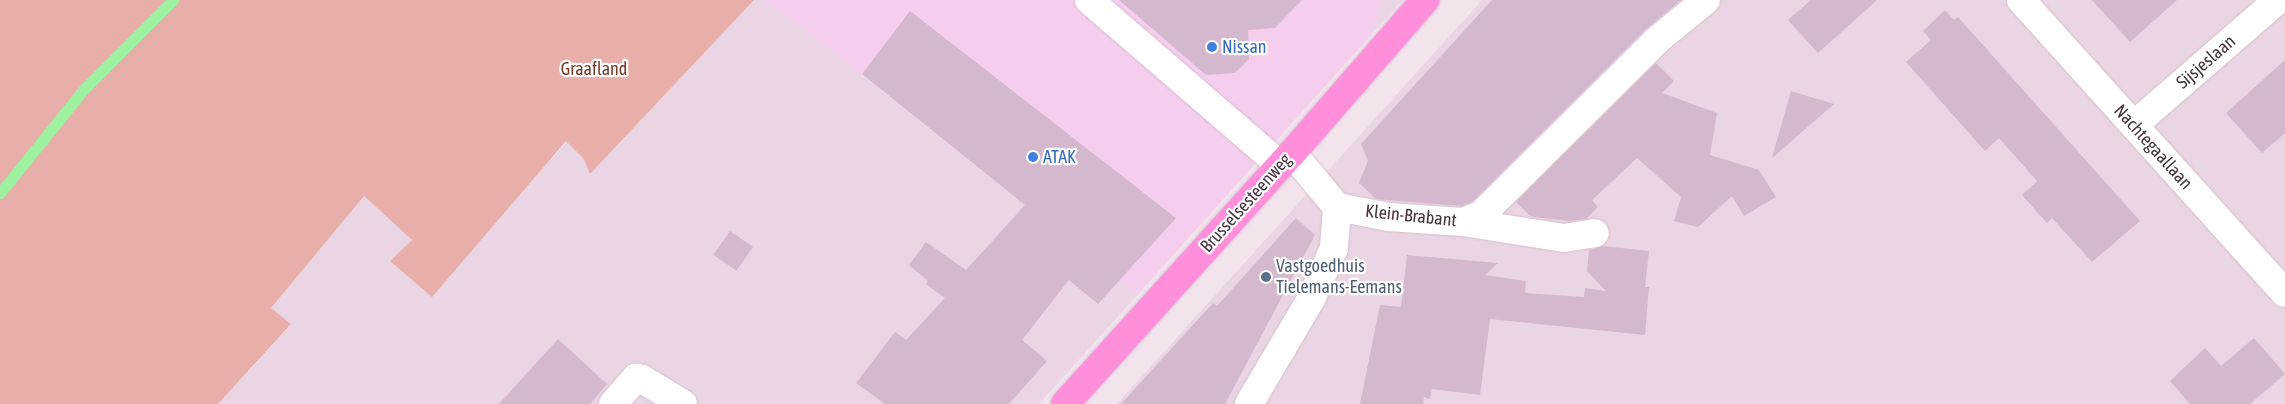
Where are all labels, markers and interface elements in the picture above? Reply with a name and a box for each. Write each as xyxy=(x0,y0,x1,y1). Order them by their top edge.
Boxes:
street label: Sijsjeslaan xyxy=(2172,31,2240,93)
place label: Nissan xyxy=(1222,36,1267,58)
marker: Nissan xyxy=(1206,41,1218,53)
park label: Graafland xyxy=(561,58,627,80)
street label: Nachtegaallaan xyxy=(2109,100,2197,194)
place label: ATAK xyxy=(1043,146,1076,168)
street label: Brusselsesteenweg xyxy=(1196,149,1296,257)
marker: ATAK xyxy=(1027,151,1039,163)
street label: Klein-Brabant xyxy=(1364,200,1458,232)
place label: Vastgoedhuis Tielemans-Eemans xyxy=(1276,256,1402,298)
marker: Vastgoedhuis Tielemans-Eemans xyxy=(1260,271,1272,283)

